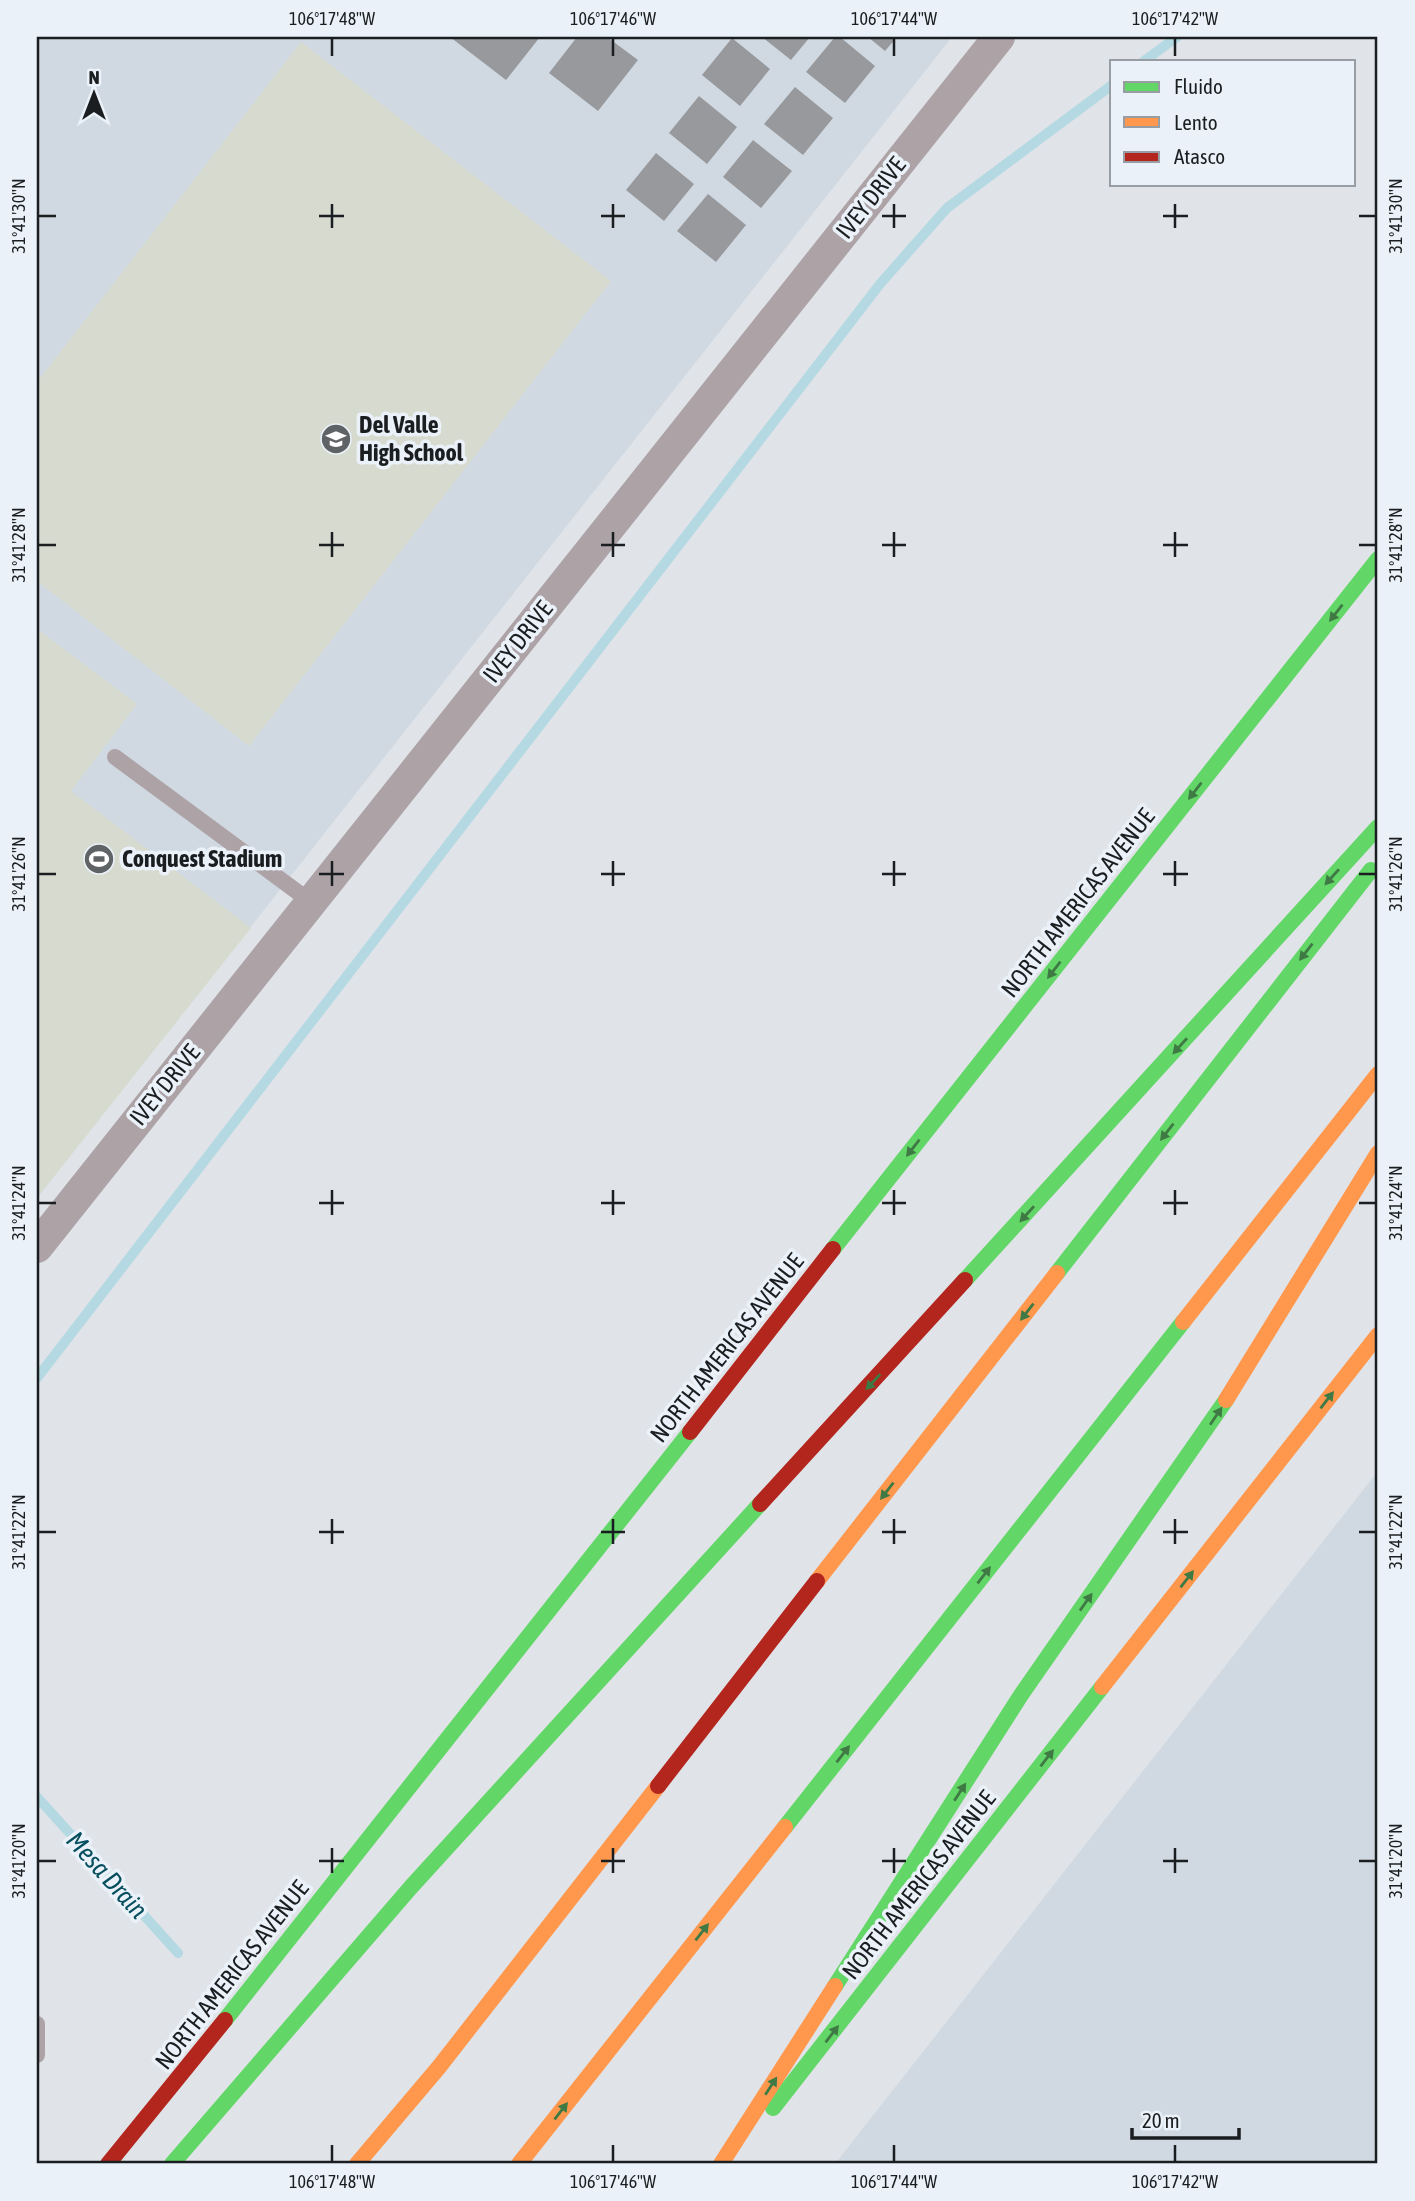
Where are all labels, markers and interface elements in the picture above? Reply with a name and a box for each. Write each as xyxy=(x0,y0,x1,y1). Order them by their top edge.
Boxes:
text: 106°17'48"W xyxy=(289,8,375,29)
text: 106°17'46"W xyxy=(570,8,656,29)
text: 106°17'44"W xyxy=(851,8,937,29)
text: 106°17'42"W xyxy=(1132,8,1218,29)
north arrow xyxy=(60,60,130,130)
legend xyxy=(1110,60,1356,186)
text: N xyxy=(88,66,100,88)
text: Fluido xyxy=(1174,74,1223,98)
text: Lento xyxy=(1174,110,1218,134)
text: Atasco xyxy=(1174,144,1225,168)
street label: IVEY DRIVE xyxy=(831,152,911,244)
text: 31°41'30"N xyxy=(8,178,29,254)
text: 31°41'30"N xyxy=(1385,178,1406,254)
place label: Del Valle High School xyxy=(359,411,464,466)
school or university icon: Del Valle High School xyxy=(319,422,353,456)
text: 31°41'28"N xyxy=(8,507,29,583)
text: 31°41'28"N xyxy=(1385,507,1406,583)
street label: IVEY DRIVE xyxy=(478,596,558,688)
one-way arrow xyxy=(1329,604,1344,621)
one-way arrow xyxy=(1188,782,1203,800)
street label: NORTH AMERICAS AVENUE xyxy=(996,803,1160,1002)
text: 31°41'26"N xyxy=(8,836,29,912)
text: 31°41'26"N xyxy=(1385,836,1406,912)
sports icon: Conquest Stadium xyxy=(82,842,116,876)
place label: Conquest Stadium xyxy=(122,845,282,872)
one-way arrow xyxy=(1325,868,1341,885)
one-way arrow xyxy=(1299,943,1314,961)
one-way arrow xyxy=(1047,960,1062,978)
one-way arrow xyxy=(1172,1037,1188,1054)
street label: IVEY DRIVE xyxy=(124,1039,205,1130)
one-way arrow xyxy=(1160,1123,1174,1141)
one-way arrow xyxy=(906,1139,921,1157)
text: 31°41'24"N xyxy=(8,1165,29,1241)
text: 31°41'24"N xyxy=(1385,1165,1406,1241)
one-way arrow xyxy=(1019,1205,1035,1222)
street label: NORTH AMERICAS AVENUE xyxy=(645,1248,809,1447)
one-way arrow xyxy=(1020,1302,1035,1320)
one-way arrow xyxy=(865,1373,881,1391)
one-way arrow xyxy=(1320,1391,1335,1409)
one-way arrow xyxy=(1209,1406,1222,1425)
one-way arrow xyxy=(880,1482,895,1500)
text: 31°41'22"N xyxy=(8,1494,29,1570)
text: 31°41'22"N xyxy=(1385,1494,1406,1570)
one-way arrow xyxy=(976,1566,990,1584)
one-way arrow xyxy=(1179,1570,1194,1588)
one-way arrow xyxy=(1079,1593,1093,1611)
one-way arrow xyxy=(835,1745,850,1763)
one-way arrow xyxy=(1039,1749,1054,1767)
one-way arrow xyxy=(953,1782,966,1801)
street label: NORTH AMERICAS AVENUE xyxy=(837,1785,1001,1984)
text: 31°41'20"N xyxy=(8,1823,29,1899)
text: 31°41'20"N xyxy=(1385,1823,1406,1899)
water label: Mesa Drain xyxy=(60,1826,154,1925)
street label: NORTH AMERICAS AVENUE xyxy=(150,1875,314,2074)
one-way arrow xyxy=(694,1924,709,1942)
one-way arrow xyxy=(824,2025,838,2043)
one-way arrow xyxy=(764,2076,777,2096)
scale bar xyxy=(1132,2096,1238,2140)
one-way arrow xyxy=(553,2102,568,2119)
text: 20 m xyxy=(1142,2108,1180,2132)
text: 106°17'48"W xyxy=(289,2171,375,2192)
text: 106°17'46"W xyxy=(570,2171,656,2192)
text: 106°17'44"W xyxy=(851,2171,937,2192)
text: 106°17'42"W xyxy=(1132,2171,1218,2192)

